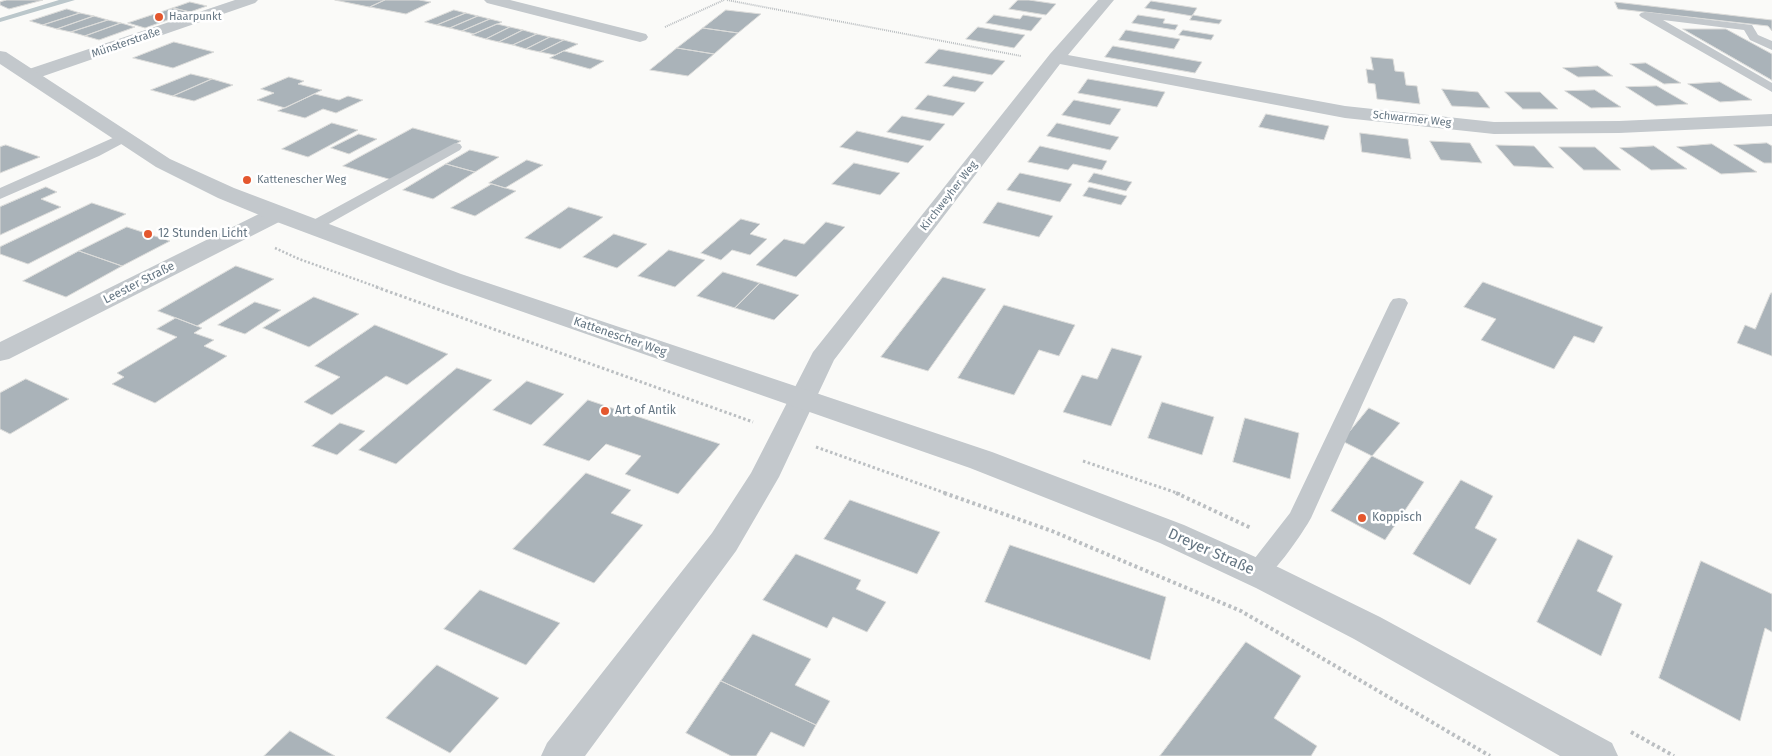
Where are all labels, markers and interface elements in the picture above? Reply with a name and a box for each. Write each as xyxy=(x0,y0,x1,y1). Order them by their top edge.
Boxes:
place label: Haarpunkt xyxy=(169,10,222,24)
marker: Haarpunkt xyxy=(153,11,165,23)
street label: Münsterstraße xyxy=(90,25,162,61)
street label: Schwarmer Weg xyxy=(1372,108,1452,130)
street label: Kirchweyher Weg xyxy=(918,159,980,233)
place label: Kattenescher Weg xyxy=(257,173,346,187)
marker: Kattenescher Weg xyxy=(241,174,253,186)
place label: 12 Stunden Licht xyxy=(158,227,248,241)
marker: 12 Stunden Licht xyxy=(142,228,154,240)
street label: Leester Straße xyxy=(101,259,177,307)
street label: Kattenescher Weg xyxy=(572,314,668,360)
place label: Art of Antik xyxy=(615,404,676,418)
marker: Art of Antik xyxy=(599,405,611,417)
place label: Koppisch xyxy=(1372,511,1422,525)
marker: Koppisch xyxy=(1356,512,1368,524)
street label: Dreyer Straße xyxy=(1165,525,1257,579)

